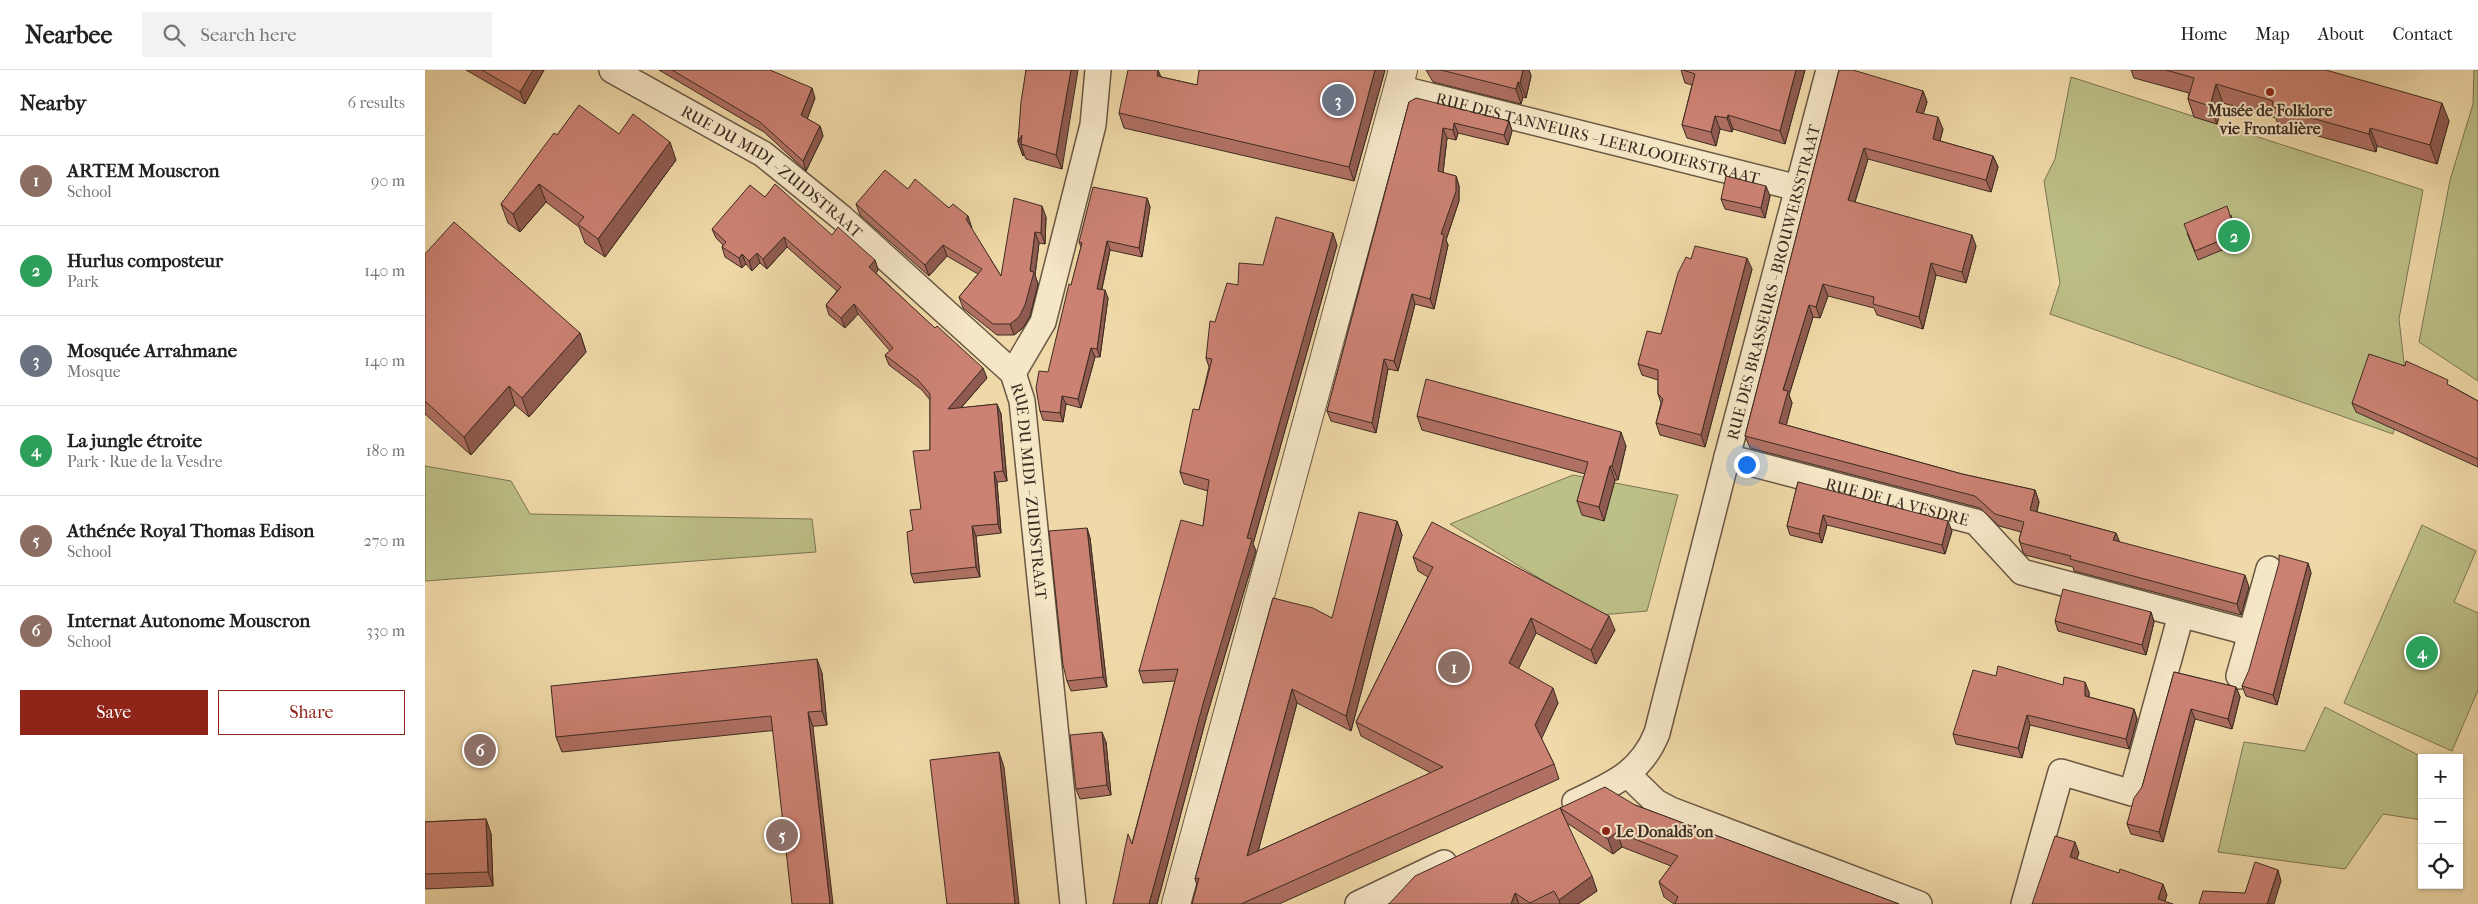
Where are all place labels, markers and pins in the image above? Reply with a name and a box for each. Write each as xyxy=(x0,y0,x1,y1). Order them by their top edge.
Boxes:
pin: 3 xyxy=(1322,81,1354,119)
marker: Musée de Folklore vie Frontalière xyxy=(2264,86,2276,98)
place label: Musée de Folklore vie Frontalière xyxy=(2207,101,2333,138)
pin: 2 xyxy=(2218,217,2250,255)
pin: 4 xyxy=(2406,633,2438,671)
pin: 1 xyxy=(1438,648,1470,686)
pin: 6 xyxy=(464,731,496,769)
pin: 5 xyxy=(766,816,798,854)
place label: Le Donalds'on xyxy=(1616,822,1714,841)
marker: Le Donalds'on xyxy=(1600,825,1612,837)

